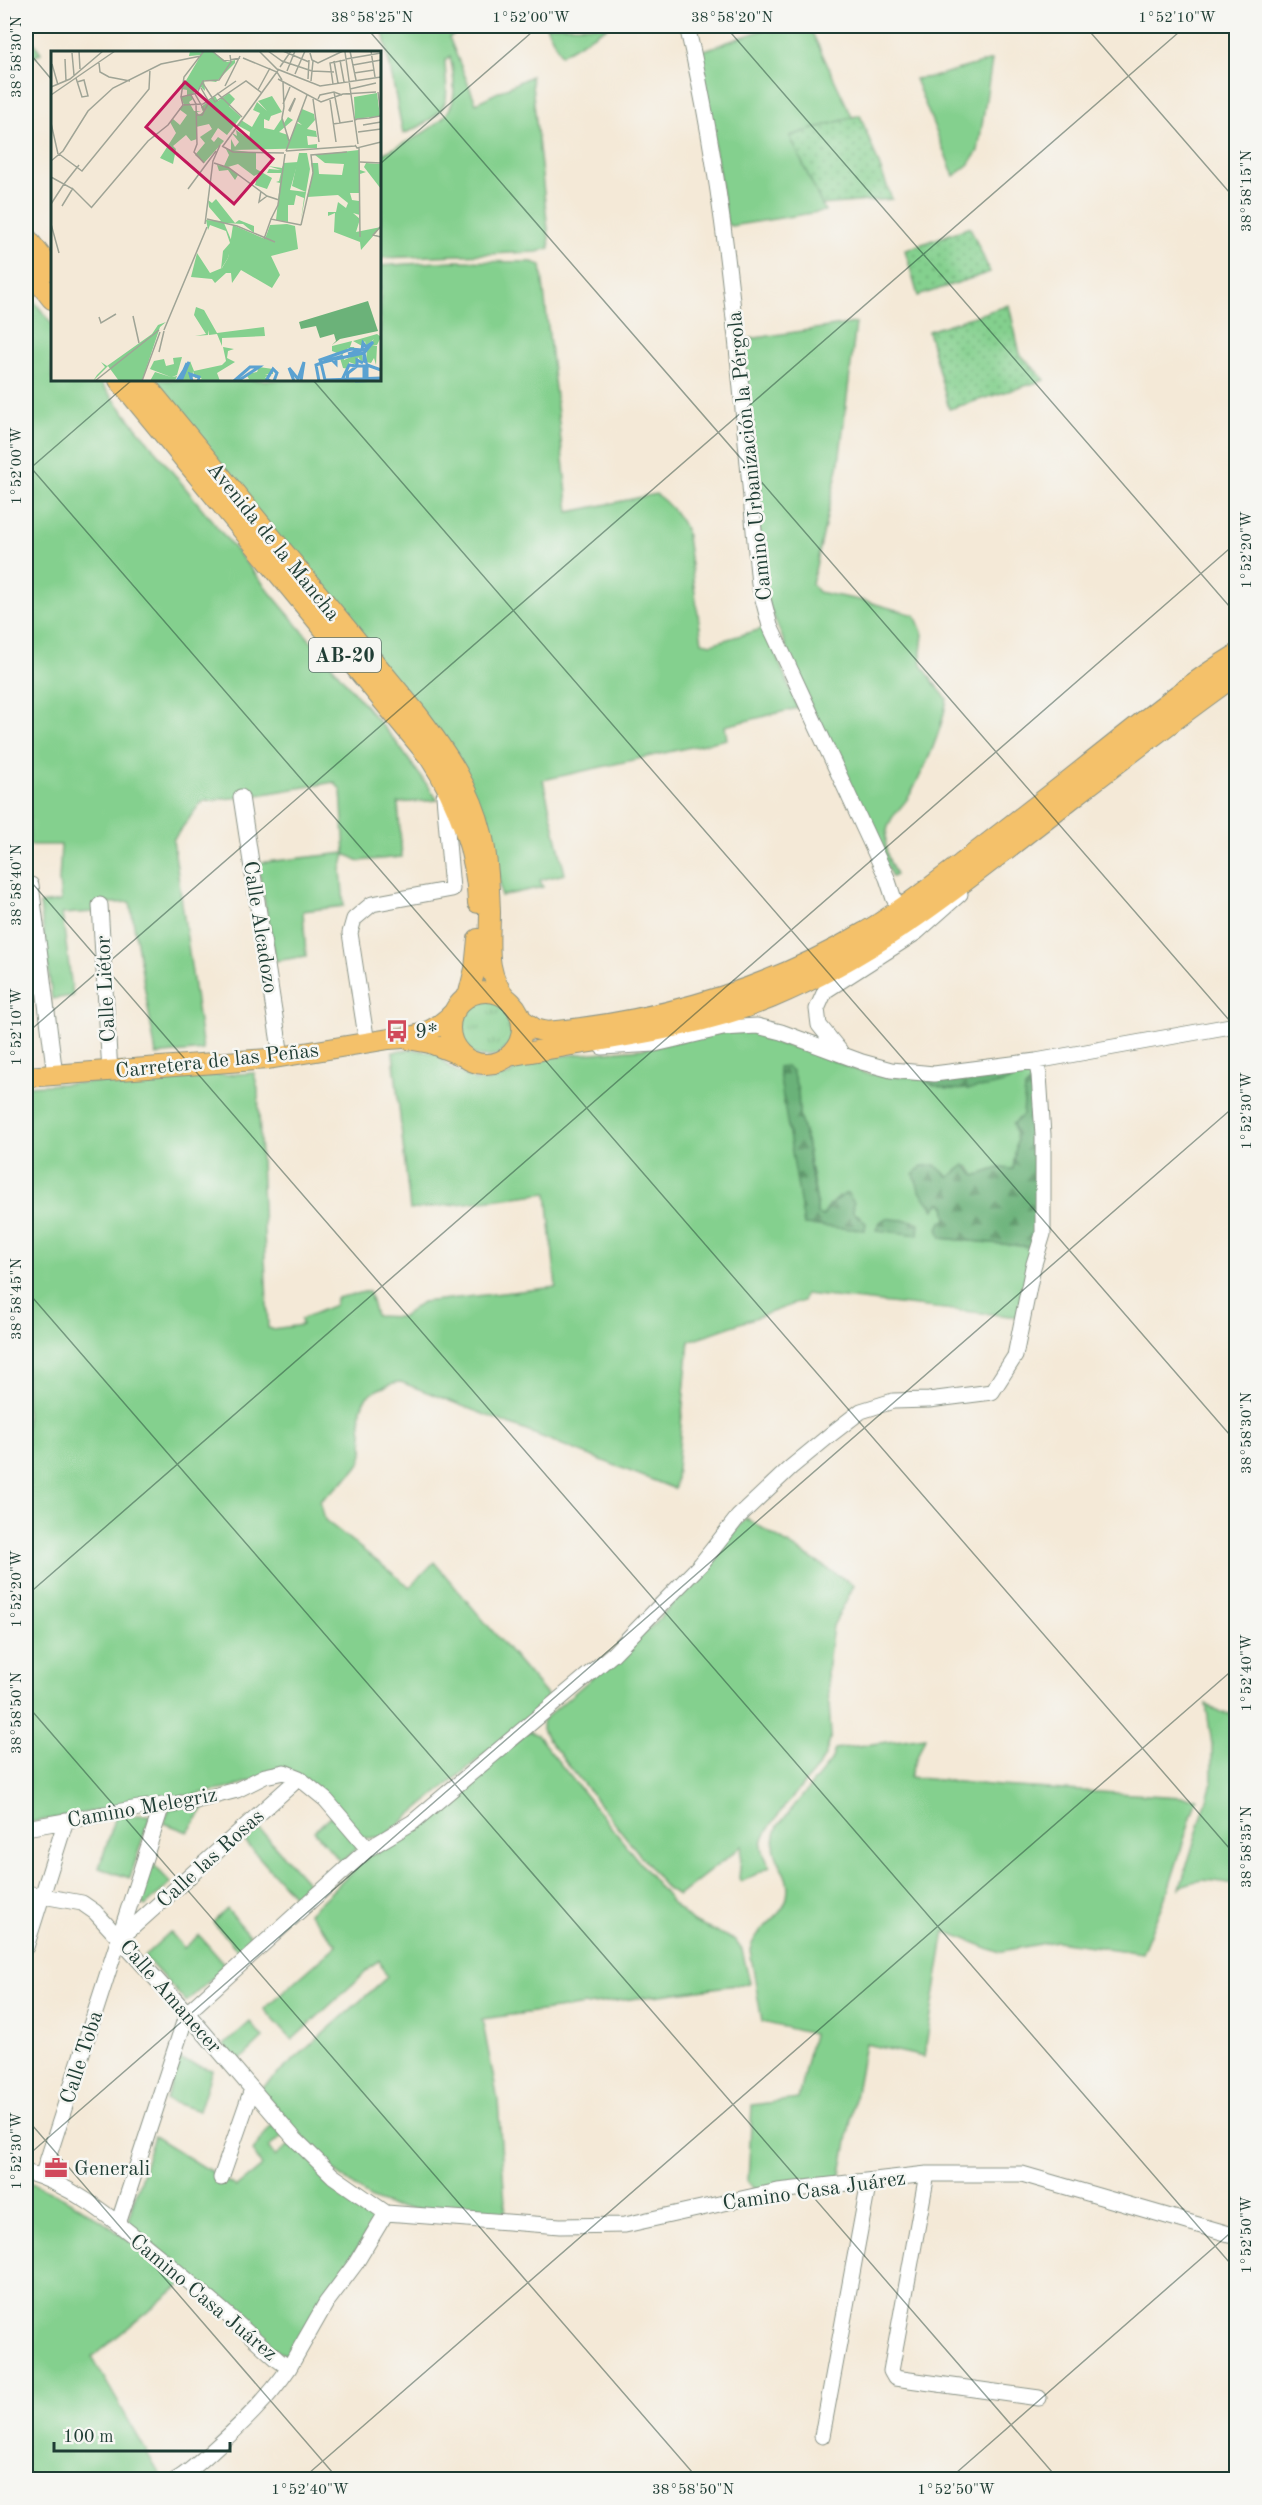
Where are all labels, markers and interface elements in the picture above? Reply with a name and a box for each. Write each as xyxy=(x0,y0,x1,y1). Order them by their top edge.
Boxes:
text: 38°58'25"N xyxy=(331,11,413,26)
text: 1°52'00"W xyxy=(492,11,570,26)
text: 38°58'20"N xyxy=(691,11,773,26)
text: 1°52'10"W xyxy=(1138,11,1216,26)
text: 38°58'30"N xyxy=(10,16,25,98)
inset map xyxy=(51,51,381,381)
text: 38°58'15"N xyxy=(1240,150,1255,232)
street label: Camino Urbanización la Pérgola xyxy=(725,310,776,602)
text: 1°52'00"W xyxy=(10,427,25,505)
street label: Avenida de la Mancha xyxy=(203,459,343,625)
text: 1°52'20"W xyxy=(1240,511,1255,589)
road number: AB-20 xyxy=(309,638,381,672)
text: 38°58'40"N xyxy=(10,844,25,926)
street label: Calle Alcadozo xyxy=(239,860,280,995)
street label: Calle Liétor xyxy=(93,935,120,1043)
text: 1°52'10"W xyxy=(10,988,25,1066)
bus stop icon: 9* xyxy=(384,1018,410,1044)
place label: 9* xyxy=(415,1022,438,1043)
street label: Carretera de las Peñas xyxy=(114,1040,320,1083)
text: 1°52'30"W xyxy=(1240,1072,1255,1150)
text: 38°58'45"N xyxy=(10,1258,25,1340)
text: 38°58'30"N xyxy=(1240,1392,1255,1474)
text: 1°52'20"W xyxy=(10,1550,25,1628)
text: 1°52'40"W xyxy=(1240,1634,1255,1712)
text: 38°58'50"N xyxy=(10,1672,25,1754)
street label: Camino Melegriz xyxy=(66,1785,219,1832)
street label: Calle las Rosas xyxy=(153,1806,269,1913)
text: 38°58'35"N xyxy=(1240,1806,1255,1888)
street label: Calle Amanecer xyxy=(115,1936,225,2058)
street label: Calle Toba xyxy=(58,2008,107,2107)
text: 1°52'30"W xyxy=(10,2112,25,2190)
office icon: Generali xyxy=(43,2155,69,2181)
place label: Generali xyxy=(74,2159,150,2180)
street label: Camino Casa Juárez xyxy=(721,2168,907,2215)
text: 1°52'50"W xyxy=(1240,2196,1255,2274)
street label: Camino Casa Juárez xyxy=(126,2231,281,2366)
scale bar xyxy=(54,2415,230,2453)
text: 100 m xyxy=(63,2428,114,2446)
text: 1°52'40"W xyxy=(271,2483,349,2498)
text: 38°58'50"N xyxy=(652,2483,734,2498)
text: 1°52'50"W xyxy=(917,2483,995,2498)

